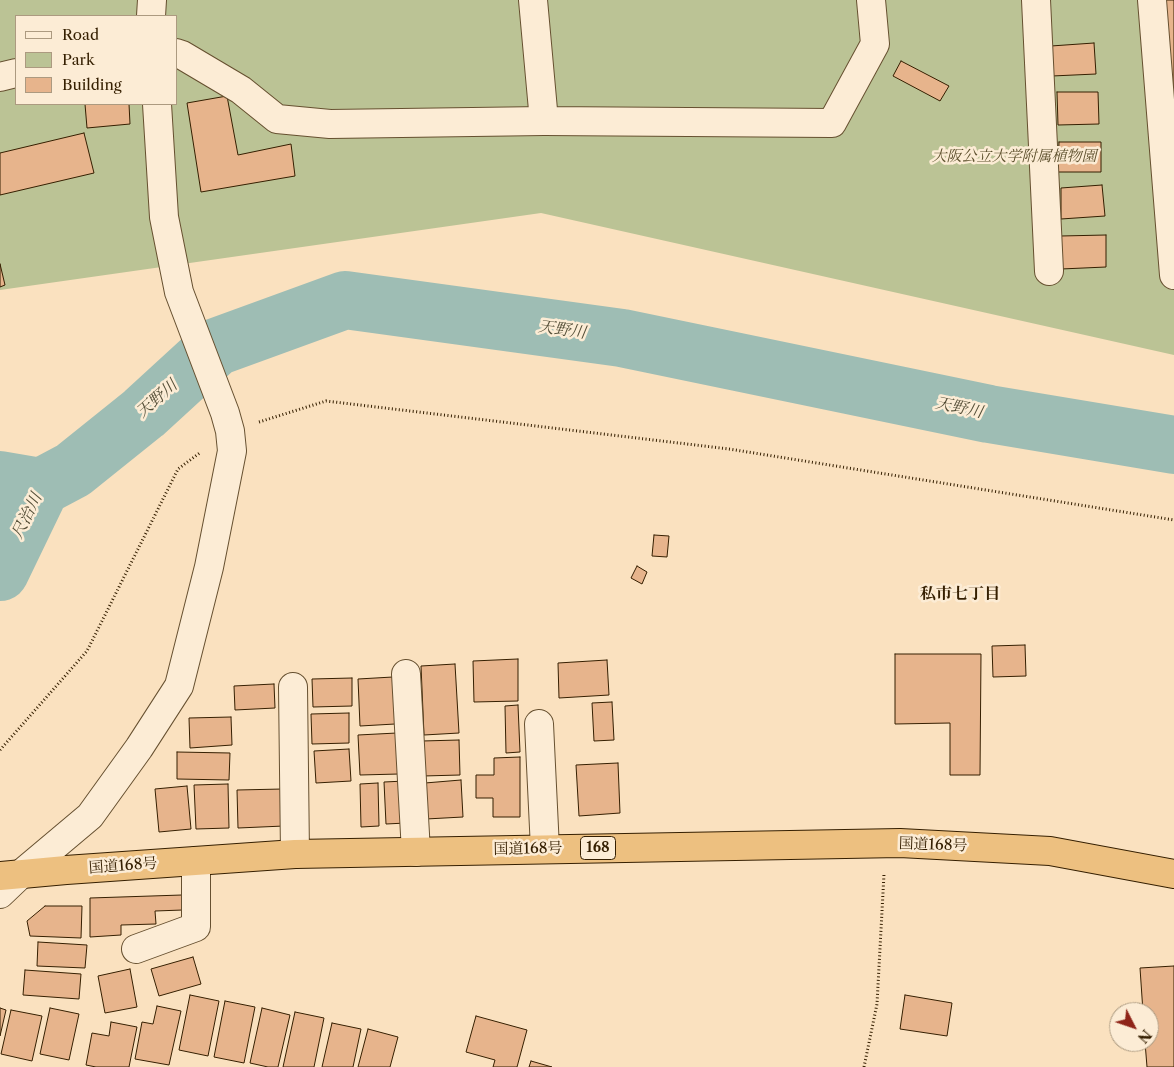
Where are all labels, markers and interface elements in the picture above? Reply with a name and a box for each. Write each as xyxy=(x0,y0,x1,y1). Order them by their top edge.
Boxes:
legend xyxy=(15,15,178,105)
text: Road xyxy=(62,25,99,44)
text: Park xyxy=(62,50,95,69)
text: Building xyxy=(62,75,122,94)
park label: 大阪公立大学附属植物園 xyxy=(932,148,1096,166)
water label: 天野川 xyxy=(537,317,587,343)
water label: 天野川 xyxy=(133,376,181,422)
water label: 天野川 xyxy=(934,394,984,422)
water label: 尺治川 xyxy=(8,490,46,542)
district label: 私市七丁目 xyxy=(920,584,1000,604)
street label: 国道168号 xyxy=(898,835,968,855)
road number: 168 xyxy=(580,836,616,860)
street label: 国道168号 xyxy=(493,839,563,859)
street label: 国道168号 xyxy=(88,855,158,877)
north arrow xyxy=(1109,1002,1159,1052)
text: N xyxy=(1134,1026,1155,1047)

